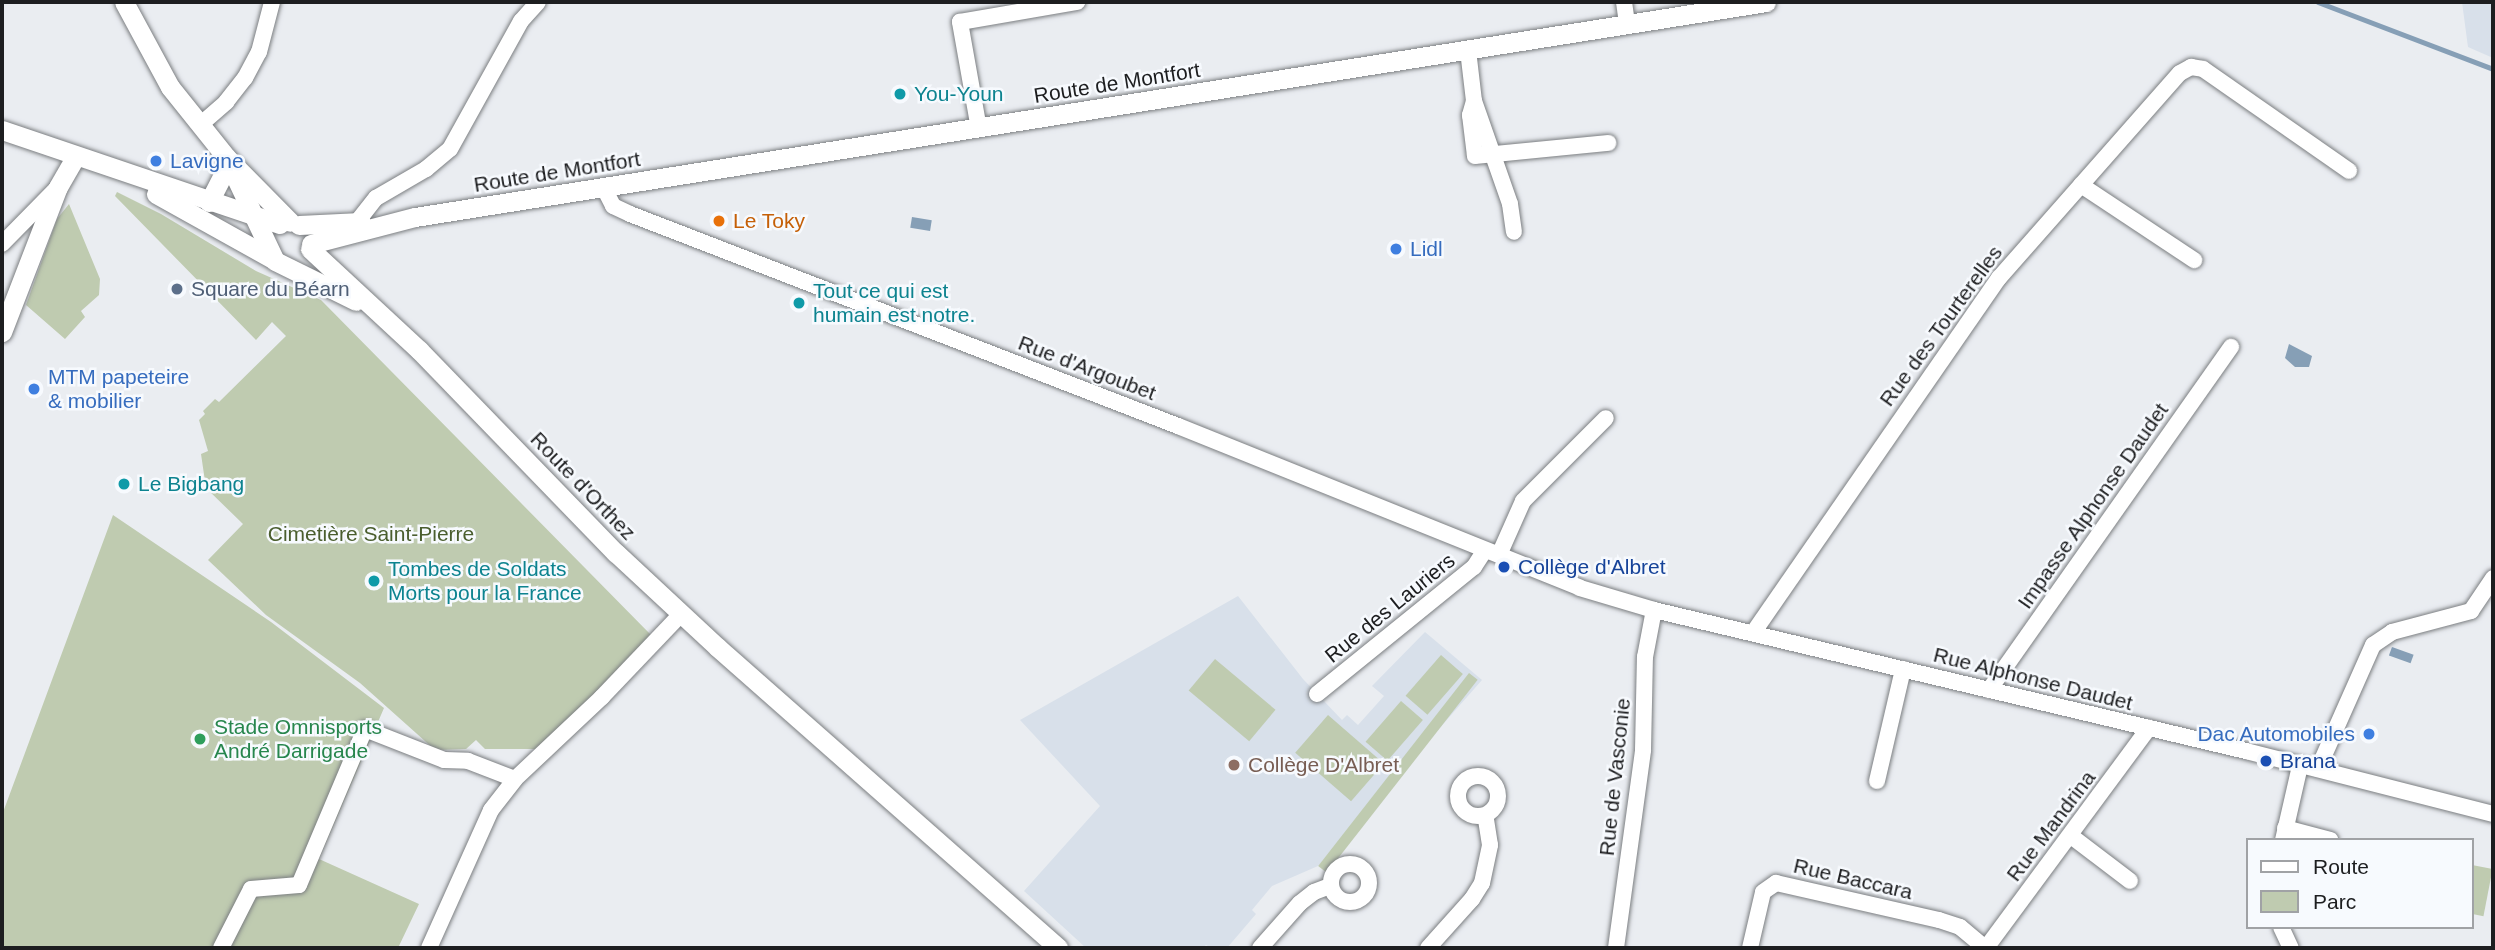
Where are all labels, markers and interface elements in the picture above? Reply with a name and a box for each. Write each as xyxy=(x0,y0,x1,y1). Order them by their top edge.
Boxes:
street label: Route de Montfort xyxy=(1032,57,1202,109)
place label: You-Youn xyxy=(914,81,1004,107)
marker: You-Youn xyxy=(892,86,908,102)
street label: Route de Montfort xyxy=(472,146,642,198)
place label: Lavigne xyxy=(170,148,244,174)
marker: Lavigne xyxy=(148,153,164,169)
place label: Le Toky xyxy=(733,208,805,234)
marker: Le Toky xyxy=(711,213,727,229)
place label: Lidl xyxy=(1410,236,1443,262)
marker: Lidl xyxy=(1388,241,1404,257)
street label: Rue des Tourterelles xyxy=(1874,241,2008,411)
place label: Square du Béarn xyxy=(191,276,350,302)
place label: Tout ce qui est humain est notre. xyxy=(813,278,975,328)
marker: Square du Béarn xyxy=(169,281,185,297)
marker: Tout ce qui est humain est notre. xyxy=(791,295,807,311)
street label: Rue d'Argoubet xyxy=(1015,330,1159,406)
place label: MTM papeteire & mobilier xyxy=(48,364,189,414)
marker: MTM papeteire & mobilier xyxy=(26,381,42,397)
street label: Impasse Alphonse Daudet xyxy=(2012,398,2174,614)
street label: Route d'Orthez xyxy=(525,427,641,545)
place label: Le Bigbang xyxy=(138,471,244,497)
marker: Le Bigbang xyxy=(116,476,132,492)
park label: Cimetière Saint-Pierre xyxy=(268,521,474,547)
street label: Rue des Lauriers xyxy=(1320,548,1460,668)
place label: Collège d'Albret xyxy=(1518,554,1666,580)
place label: Tombes de Soldats Morts pour la France xyxy=(388,556,582,606)
marker: Collège d'Albret xyxy=(1496,559,1512,575)
marker: Tombes de Soldats Morts pour la France xyxy=(366,573,382,589)
street label: Rue Alphonse Daudet xyxy=(1930,642,2136,716)
street label: Rue de Vasconie xyxy=(1594,697,1636,857)
place label: Stade Omnisports André Darrigade xyxy=(214,714,382,764)
place label: Dac Automobiles xyxy=(2196,721,2355,747)
marker: Dac Automobiles xyxy=(2361,726,2377,742)
marker: Stade Omnisports André Darrigade xyxy=(192,731,208,747)
place label: Brana xyxy=(2280,748,2336,774)
place label: Collège D'Albret xyxy=(1248,752,1399,778)
marker: Brana xyxy=(2258,753,2274,769)
marker: Collège D'Albret xyxy=(1226,757,1242,773)
street label: Rue Mandrina xyxy=(2001,766,2101,886)
legend xyxy=(2246,838,2474,929)
street label: Rue Baccara xyxy=(1791,853,1915,905)
text: Route xyxy=(2313,855,2369,878)
text: Parc xyxy=(2313,890,2356,913)

